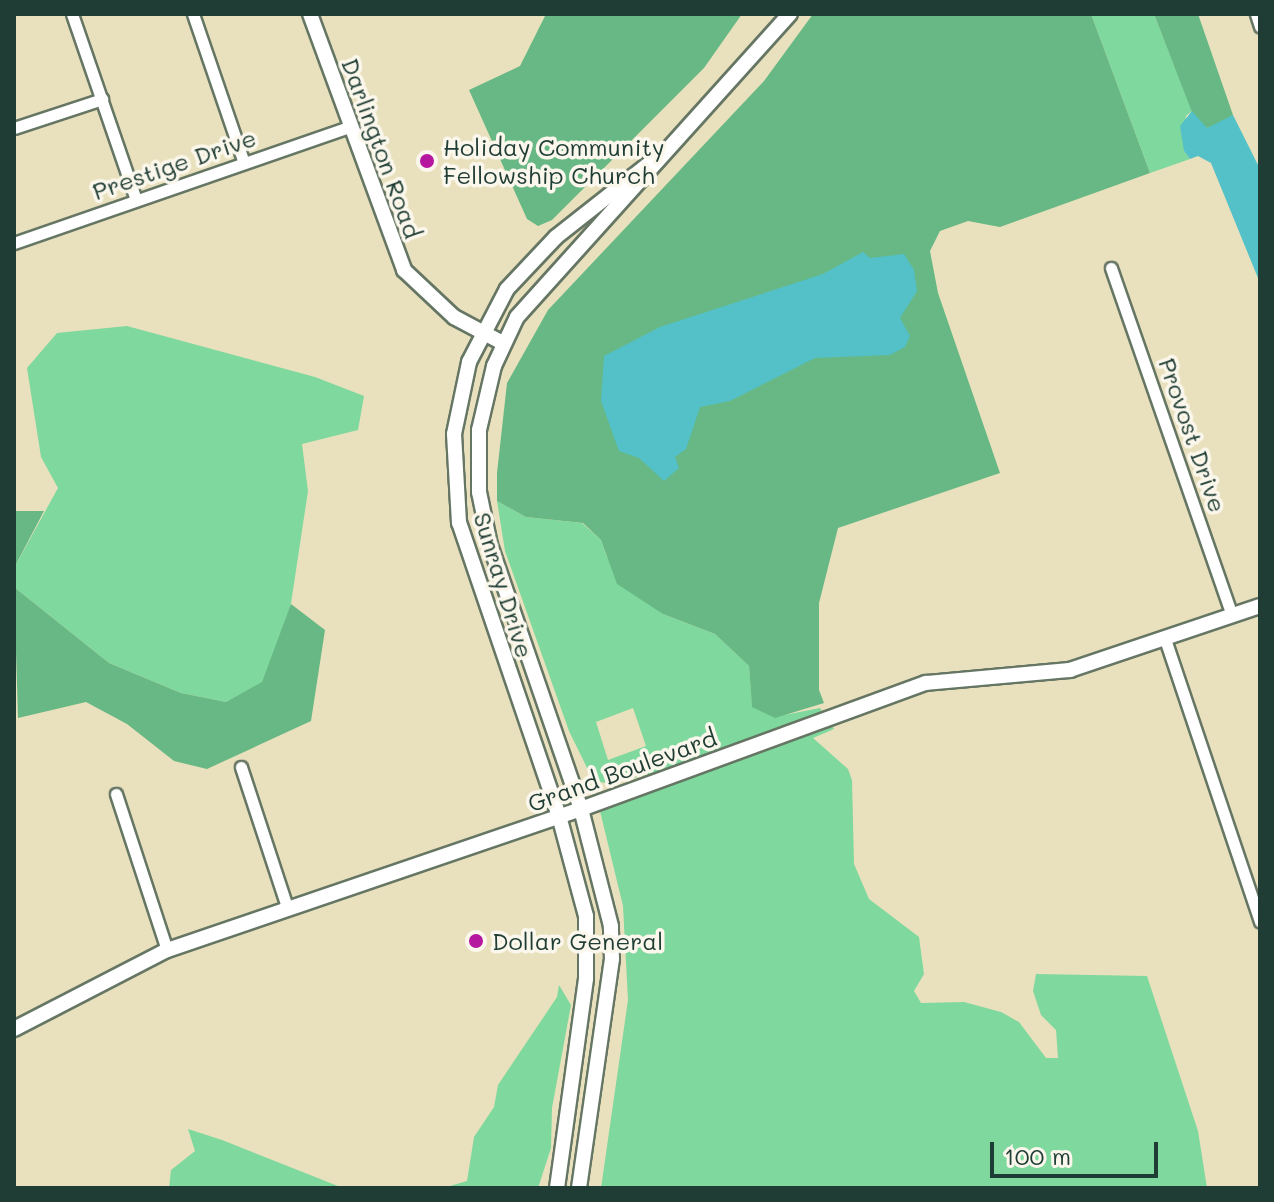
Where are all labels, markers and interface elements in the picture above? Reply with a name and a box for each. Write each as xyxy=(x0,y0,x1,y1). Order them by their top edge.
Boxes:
street label: Darlington Road xyxy=(336,54,428,242)
street label: Prestige Drive xyxy=(88,123,260,205)
place label: Holiday Community Fellowship Church xyxy=(443,133,665,189)
marker: Holiday Community Fellowship Church xyxy=(418,152,436,170)
street label: Provost Drive xyxy=(1153,354,1233,516)
street label: Sunray Drive xyxy=(468,509,540,661)
street label: Grand Boulevard xyxy=(524,722,720,818)
place label: Dollar General xyxy=(492,927,663,955)
marker: Dollar General xyxy=(467,932,485,950)
scale bar xyxy=(994,1126,1162,1176)
text: 100 m xyxy=(1004,1140,1071,1171)

